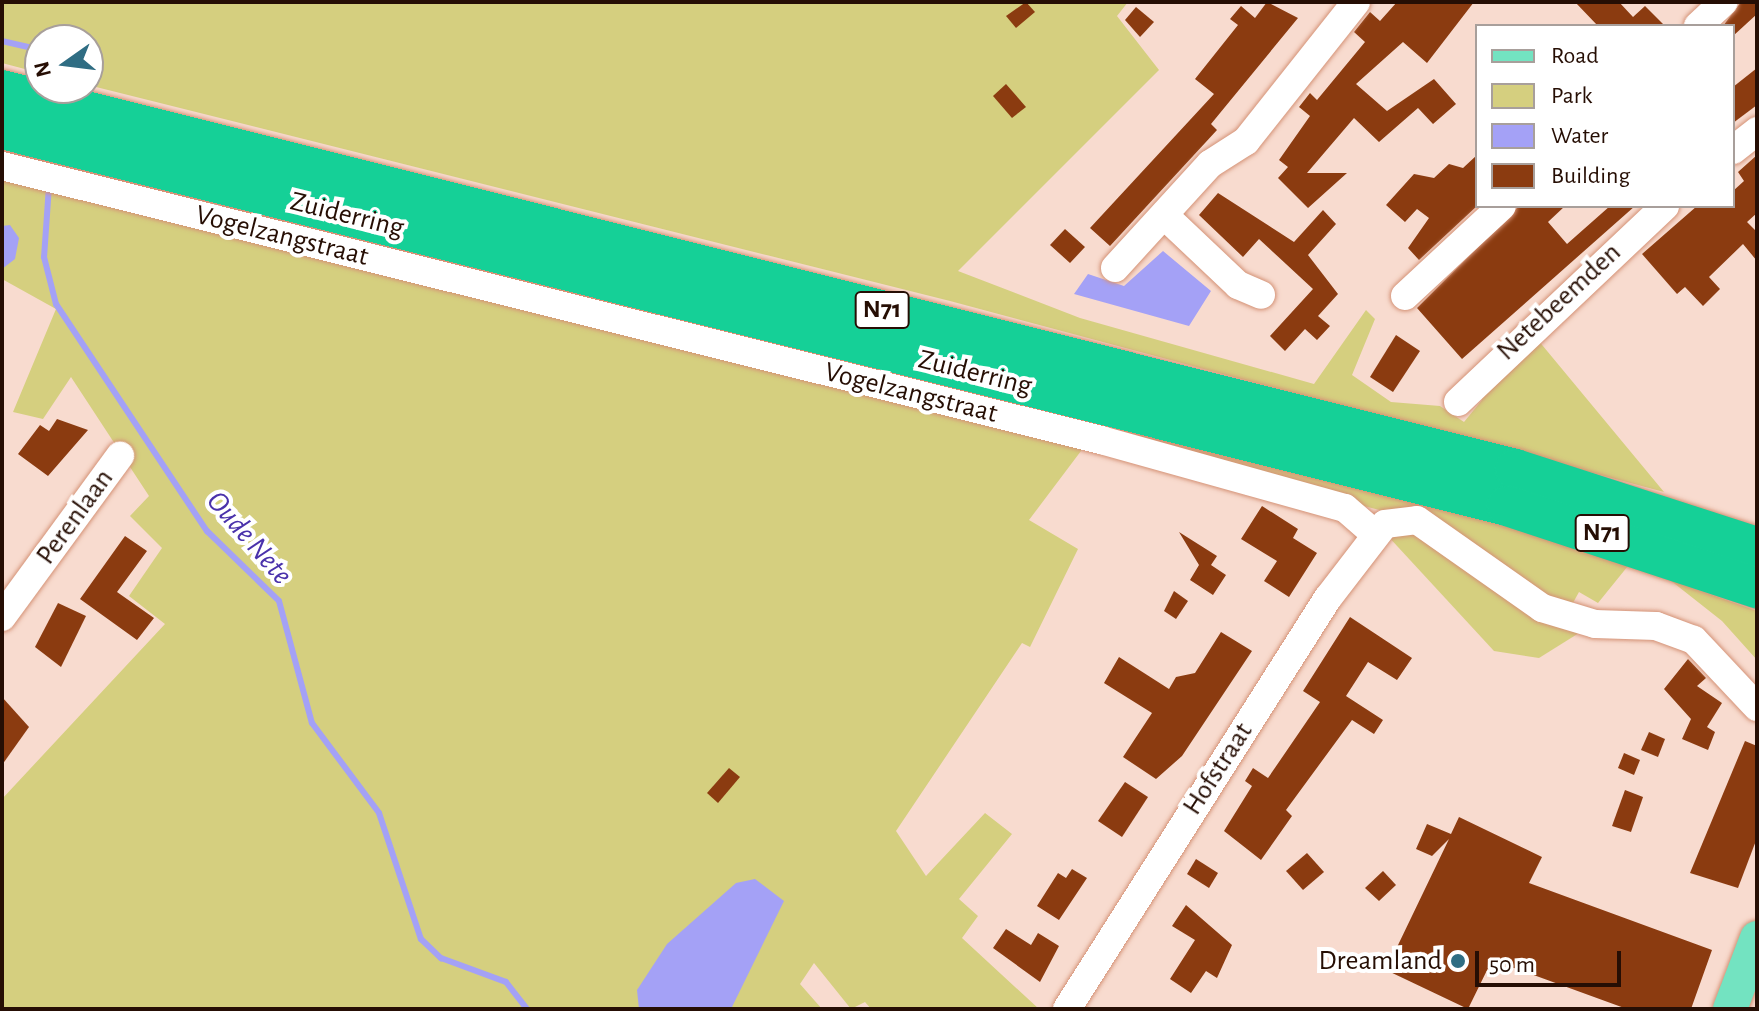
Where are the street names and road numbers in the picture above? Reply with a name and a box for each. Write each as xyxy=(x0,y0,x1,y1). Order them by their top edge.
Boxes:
street label: Zuiderring xyxy=(287,185,407,245)
street label: Vogelzangstraat xyxy=(192,198,372,274)
street label: Netebeemden xyxy=(1490,236,1628,368)
road number: N71 xyxy=(854,288,910,332)
street label: Zuiderring xyxy=(915,343,1035,403)
street label: Vogelzangstraat xyxy=(821,355,1001,431)
street label: Perenlaan xyxy=(29,463,121,571)
road number: N71 xyxy=(1574,511,1630,555)
street label: Hofstraat xyxy=(1176,717,1260,821)

